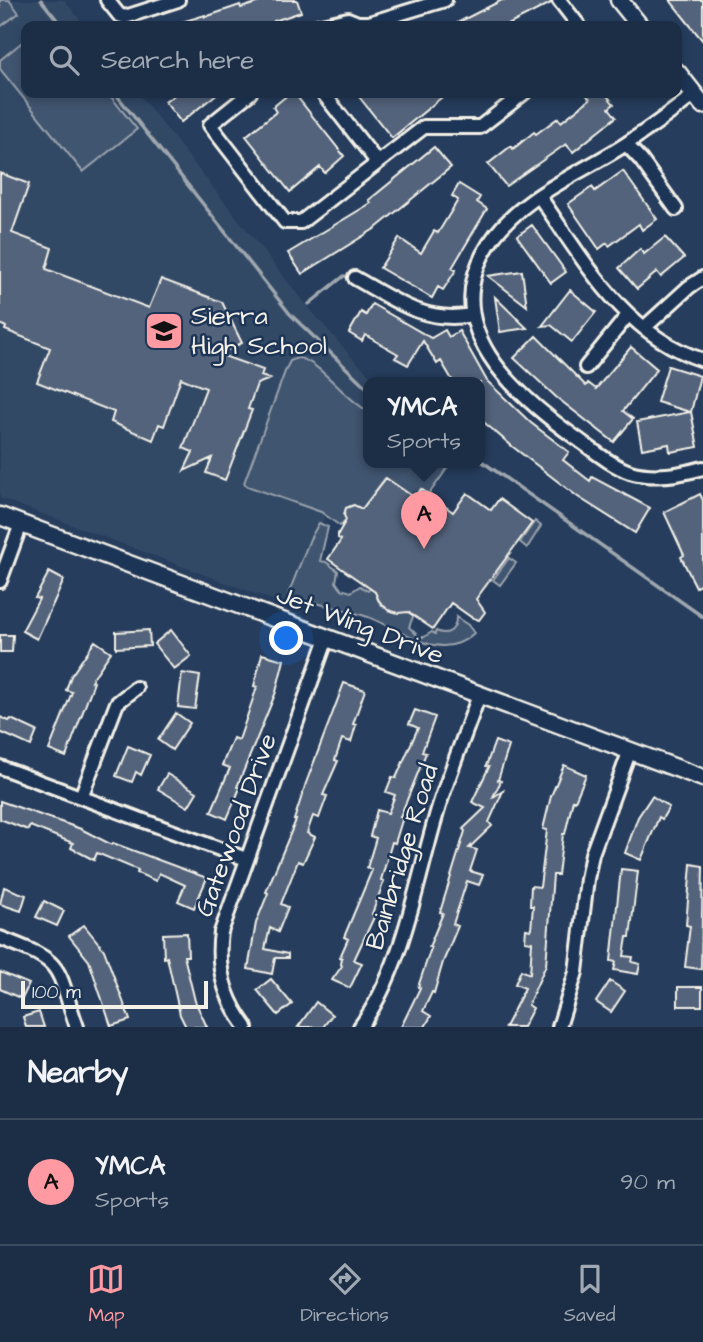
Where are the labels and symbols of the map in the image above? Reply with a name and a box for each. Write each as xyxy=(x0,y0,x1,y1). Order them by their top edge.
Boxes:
place label: Sierra High School xyxy=(191,298,327,366)
school or university icon: Sierra High School xyxy=(143,310,185,352)
pin: A xyxy=(401,491,447,549)
street label: Jet Wing Drive xyxy=(270,577,449,675)
your location xyxy=(269,621,303,655)
street label: Gatewood Drive xyxy=(186,728,286,922)
street label: Bainbridge Road xyxy=(357,760,449,955)
scale bar xyxy=(21,978,208,1010)

